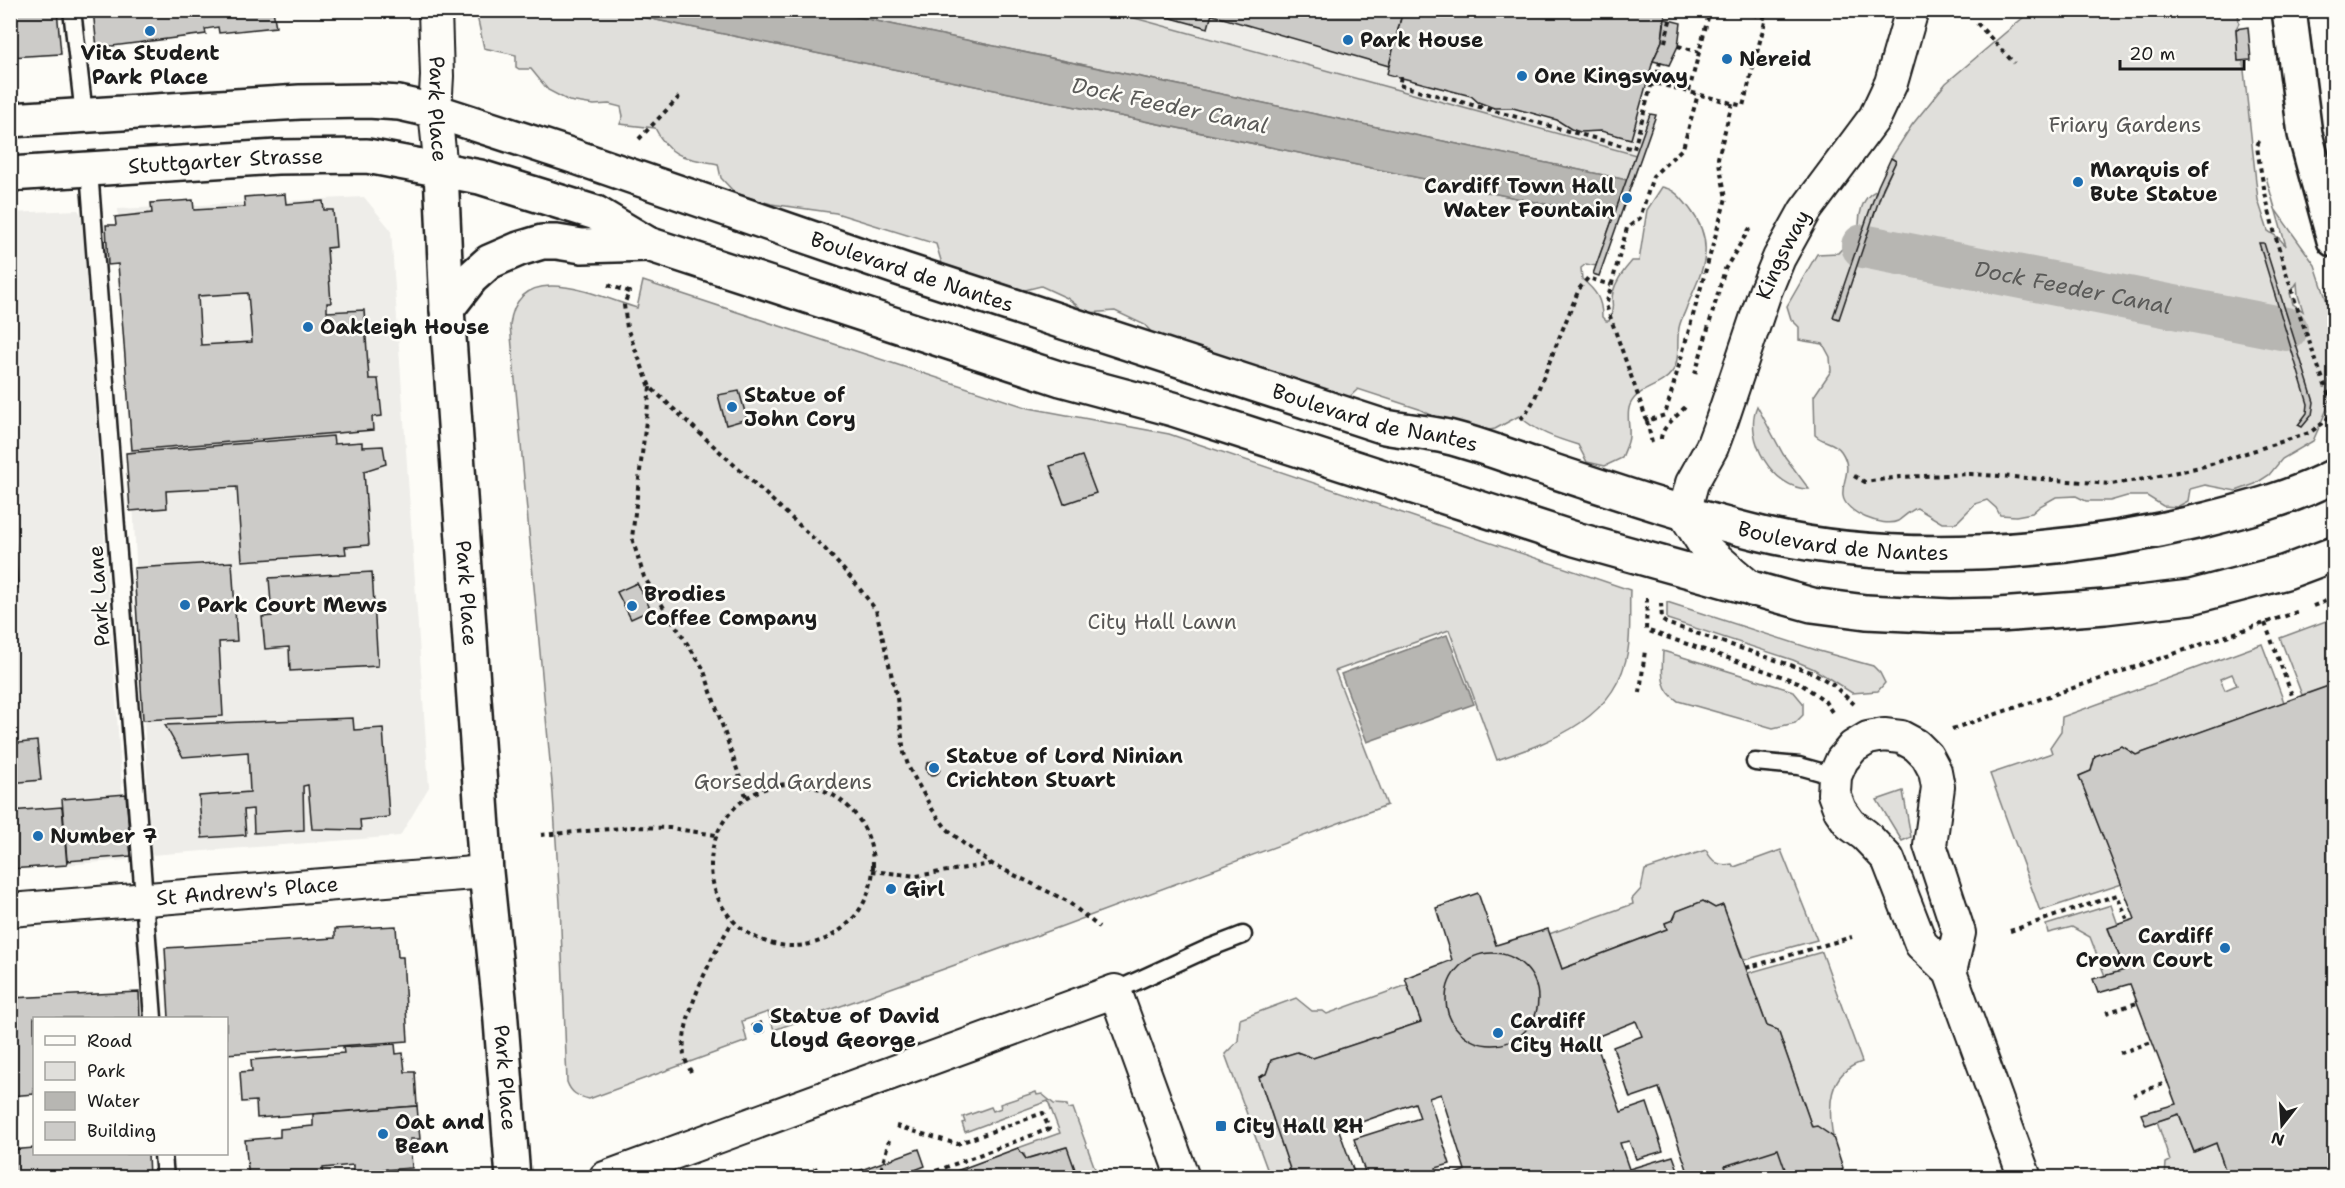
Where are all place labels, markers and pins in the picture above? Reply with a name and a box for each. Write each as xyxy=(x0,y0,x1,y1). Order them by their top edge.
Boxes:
marker: Vita Student Park Place xyxy=(143,24,157,38)
place label: Park House xyxy=(1360,26,1484,54)
marker: Park House xyxy=(1341,33,1355,47)
place label: Vita Student Park Place xyxy=(81,39,219,91)
place label: Nereid xyxy=(1739,45,1812,73)
marker: Nereid xyxy=(1720,52,1734,66)
place label: One Kingsway xyxy=(1534,62,1688,90)
marker: One Kingsway xyxy=(1515,69,1529,83)
place label: Marquis of Bute Statue xyxy=(2090,156,2218,208)
place label: Cardiff Town Hall Water Fountain xyxy=(1424,172,1615,224)
marker: Marquis of Bute Statue xyxy=(2071,175,2085,189)
marker: Cardiff Town Hall Water Fountain xyxy=(1620,191,1634,205)
place label: Oakleigh House xyxy=(320,313,490,341)
marker: Oakleigh House xyxy=(301,320,315,334)
place label: Statue of John Cory xyxy=(744,381,856,433)
marker: Statue of John Cory xyxy=(725,400,739,414)
place label: Brodies Coffee Company xyxy=(644,580,817,632)
place label: Park Court Mews xyxy=(197,591,387,619)
marker: Park Court Mews xyxy=(178,598,192,612)
marker: Brodies Coffee Company xyxy=(625,599,639,613)
place label: Statue of Lord Ninian Crichton Stuart xyxy=(946,742,1183,794)
marker: Statue of Lord Ninian Crichton Stuart xyxy=(927,761,941,775)
place label: Number 7 xyxy=(50,822,158,850)
marker: Number 7 xyxy=(31,829,45,843)
place label: Girl xyxy=(903,875,945,903)
marker: Girl xyxy=(884,882,898,896)
place label: Cardiff Crown Court xyxy=(2075,922,2213,974)
marker: Cardiff Crown Court xyxy=(2218,941,2232,955)
place label: Statue of David Lloyd George xyxy=(770,1002,940,1054)
place label: Cardiff City Hall xyxy=(1510,1007,1603,1059)
marker: Statue of David Lloyd George xyxy=(751,1021,765,1035)
marker: Cardiff City Hall xyxy=(1491,1026,1505,1040)
place label: Oat and Bean xyxy=(395,1108,485,1160)
place label: City Hall RH xyxy=(1233,1112,1364,1140)
marker: City Hall RH xyxy=(1214,1119,1228,1133)
marker: Oat and Bean xyxy=(376,1127,390,1141)

